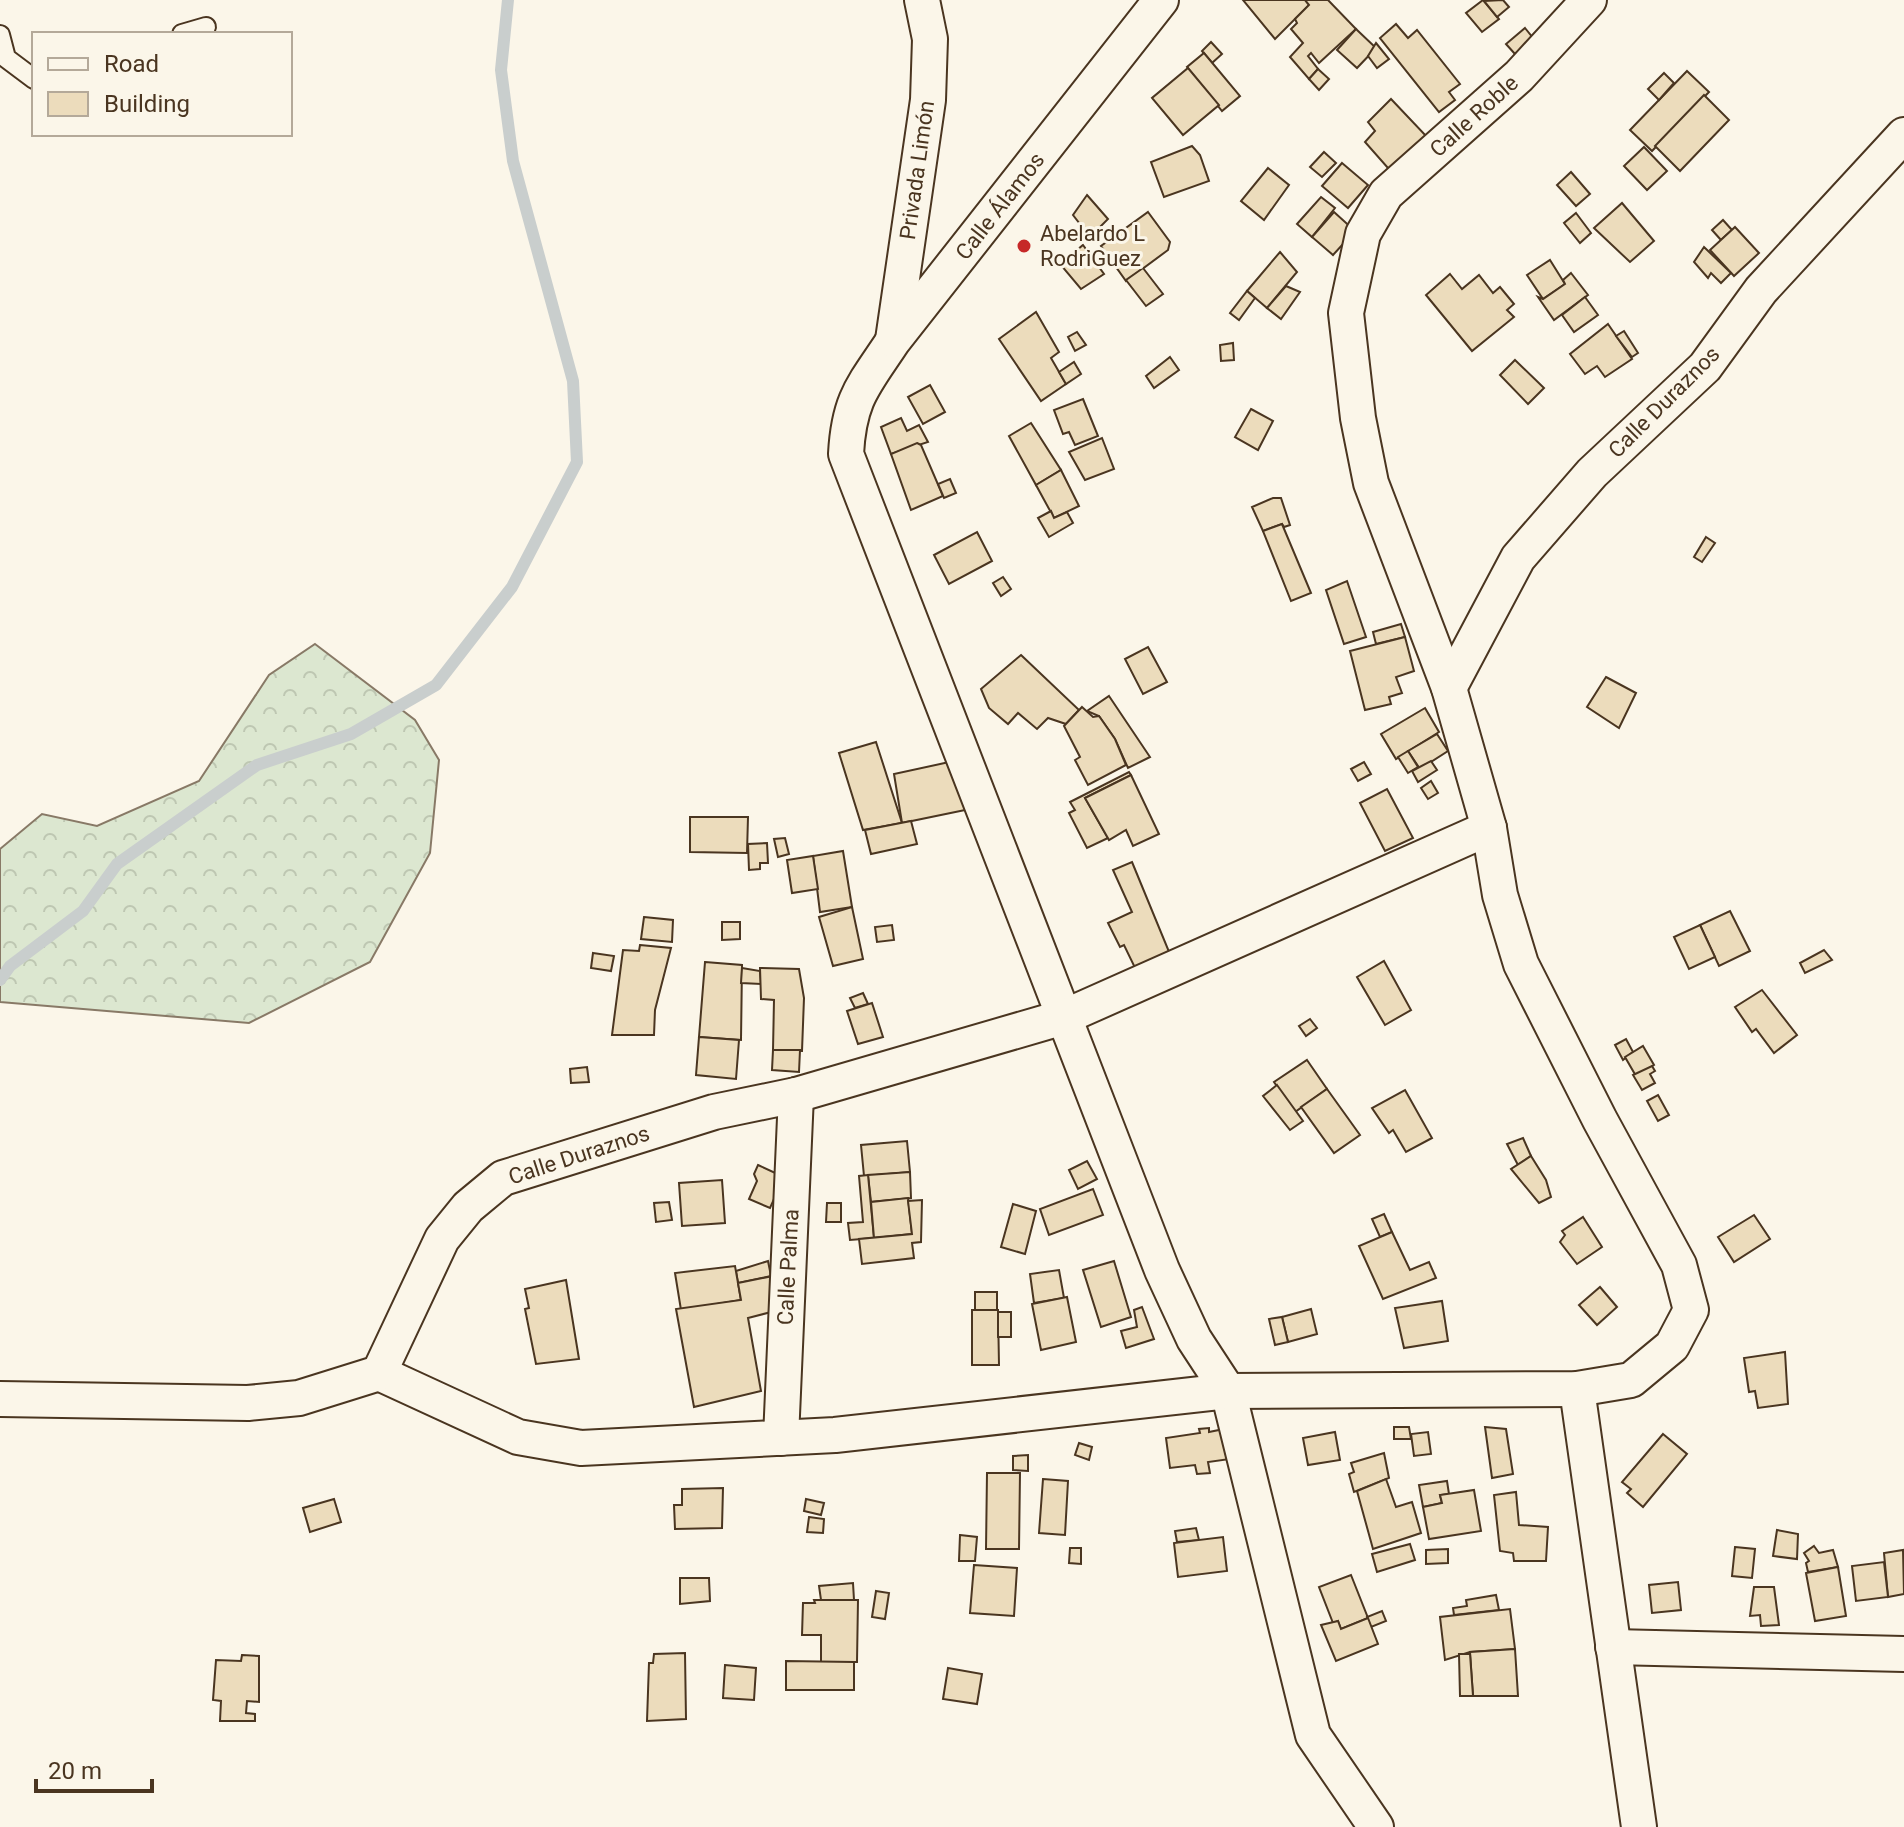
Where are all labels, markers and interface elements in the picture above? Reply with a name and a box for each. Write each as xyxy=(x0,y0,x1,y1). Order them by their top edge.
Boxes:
legend xyxy=(32,32,292,136)
text: Road xyxy=(104,50,159,78)
street label: Calle Roble xyxy=(1425,70,1523,162)
text: Building xyxy=(104,90,190,118)
street label: Privada Limón xyxy=(895,99,939,241)
street label: Calle Álamos xyxy=(950,147,1050,265)
place label: Abelardo L RodriGuez xyxy=(1040,221,1145,271)
marker: Abelardo L RodriGuez xyxy=(1015,237,1033,255)
street label: Calle Duraznos xyxy=(1603,341,1725,463)
street label: Calle Duraznos xyxy=(505,1120,653,1190)
street label: Calle Palma xyxy=(772,1208,804,1326)
scale bar xyxy=(36,1743,152,1793)
text: 20 m xyxy=(48,1757,102,1785)

